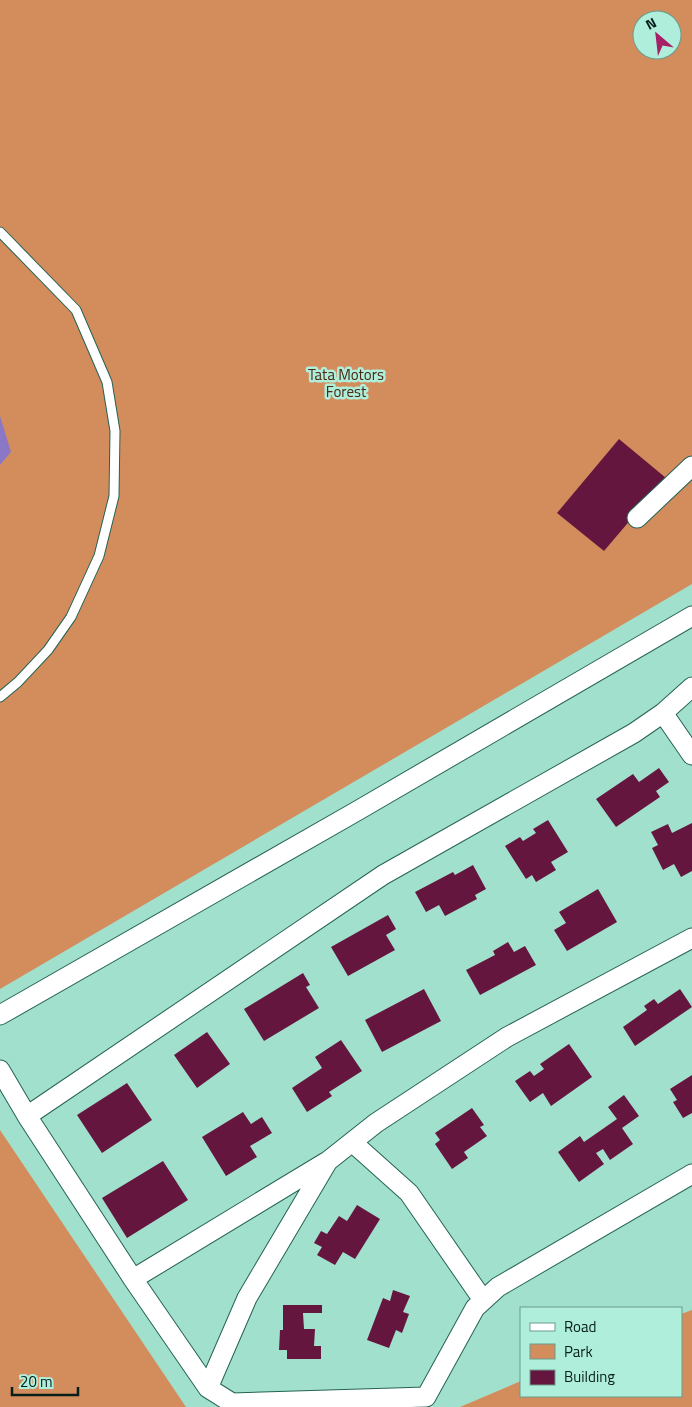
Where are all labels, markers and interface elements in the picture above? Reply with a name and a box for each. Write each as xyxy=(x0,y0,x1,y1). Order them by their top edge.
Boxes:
north arrow xyxy=(632,10,682,60)
text: N xyxy=(641,12,660,35)
park label: Tata Motors Forest xyxy=(308,363,384,403)
legend xyxy=(520,1307,682,1397)
text: Road xyxy=(564,1315,596,1338)
text: Park xyxy=(564,1340,593,1363)
scale bar xyxy=(12,1364,79,1396)
text: Building xyxy=(564,1365,615,1388)
text: 20 m xyxy=(20,1370,53,1393)

